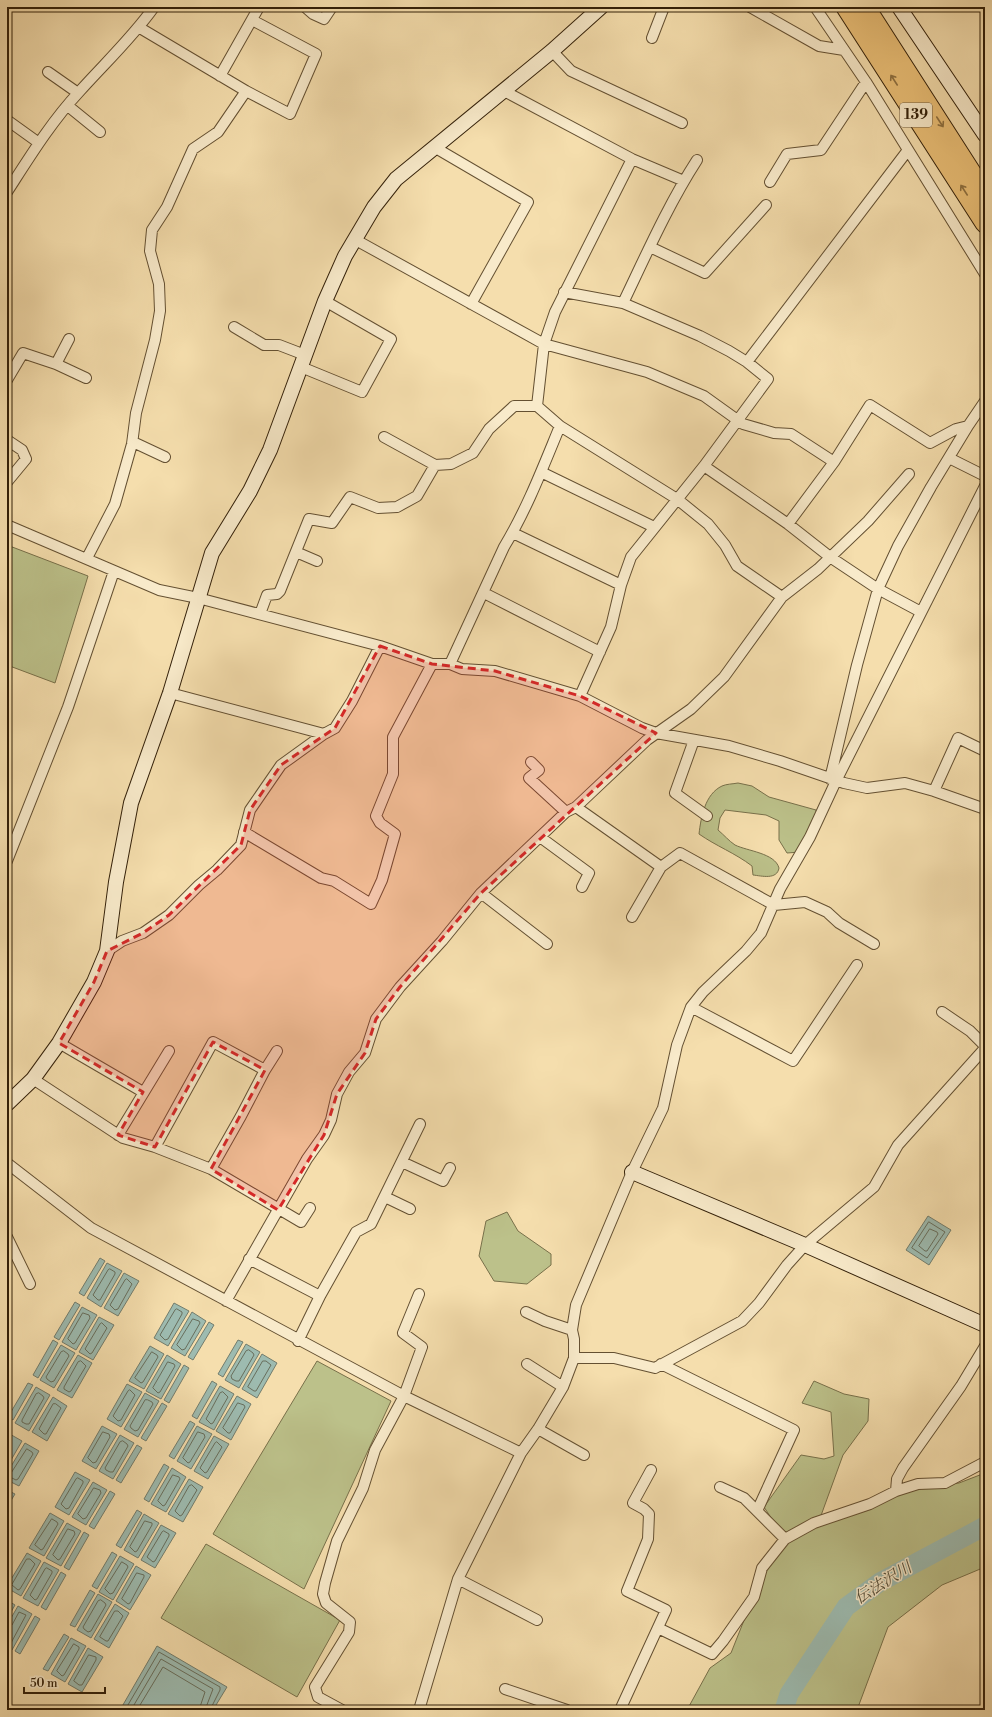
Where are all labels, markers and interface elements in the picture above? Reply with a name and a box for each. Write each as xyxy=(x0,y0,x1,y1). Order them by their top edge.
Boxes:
one-way arrow xyxy=(889,75,898,86)
road number: 139 xyxy=(900,103,932,127)
one-way arrow xyxy=(936,116,944,128)
one-way arrow xyxy=(960,184,968,195)
water label: 伝法沢川 xyxy=(851,1557,917,1608)
scale bar xyxy=(24,1669,105,1695)
text: 50 m xyxy=(30,1676,58,1691)

